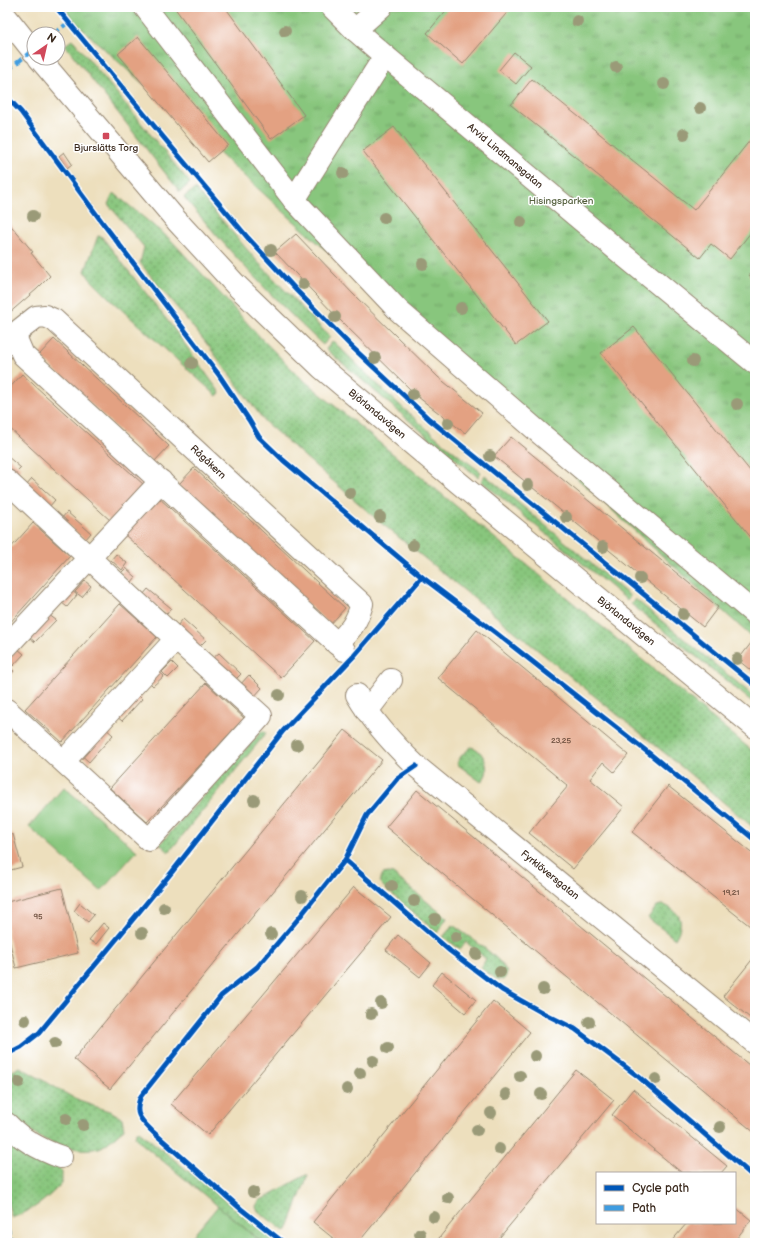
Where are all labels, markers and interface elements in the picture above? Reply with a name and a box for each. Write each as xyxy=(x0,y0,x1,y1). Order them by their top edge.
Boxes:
north arrow xyxy=(26,26,66,66)
text: N xyxy=(44,30,58,46)
street label: Arvid Lindmansgatan xyxy=(465,121,545,191)
marker: Bjurslätts Torg xyxy=(101,131,111,141)
place label: Bjurslätts Torg xyxy=(74,142,138,154)
park label: Hisingsparken xyxy=(529,195,594,207)
street label: Björlandavägen xyxy=(346,387,408,442)
street label: Rågåkern xyxy=(188,443,228,482)
street label: Björlandavägen xyxy=(595,594,658,648)
house number: 23,25 xyxy=(551,736,572,745)
street label: Fyrklöversgatan xyxy=(518,848,582,902)
house number: 19,21 xyxy=(723,888,739,897)
house number: 95 xyxy=(33,912,43,921)
legend xyxy=(596,1172,736,1224)
text: Cycle path xyxy=(632,1181,689,1196)
text: Path xyxy=(632,1201,657,1216)

